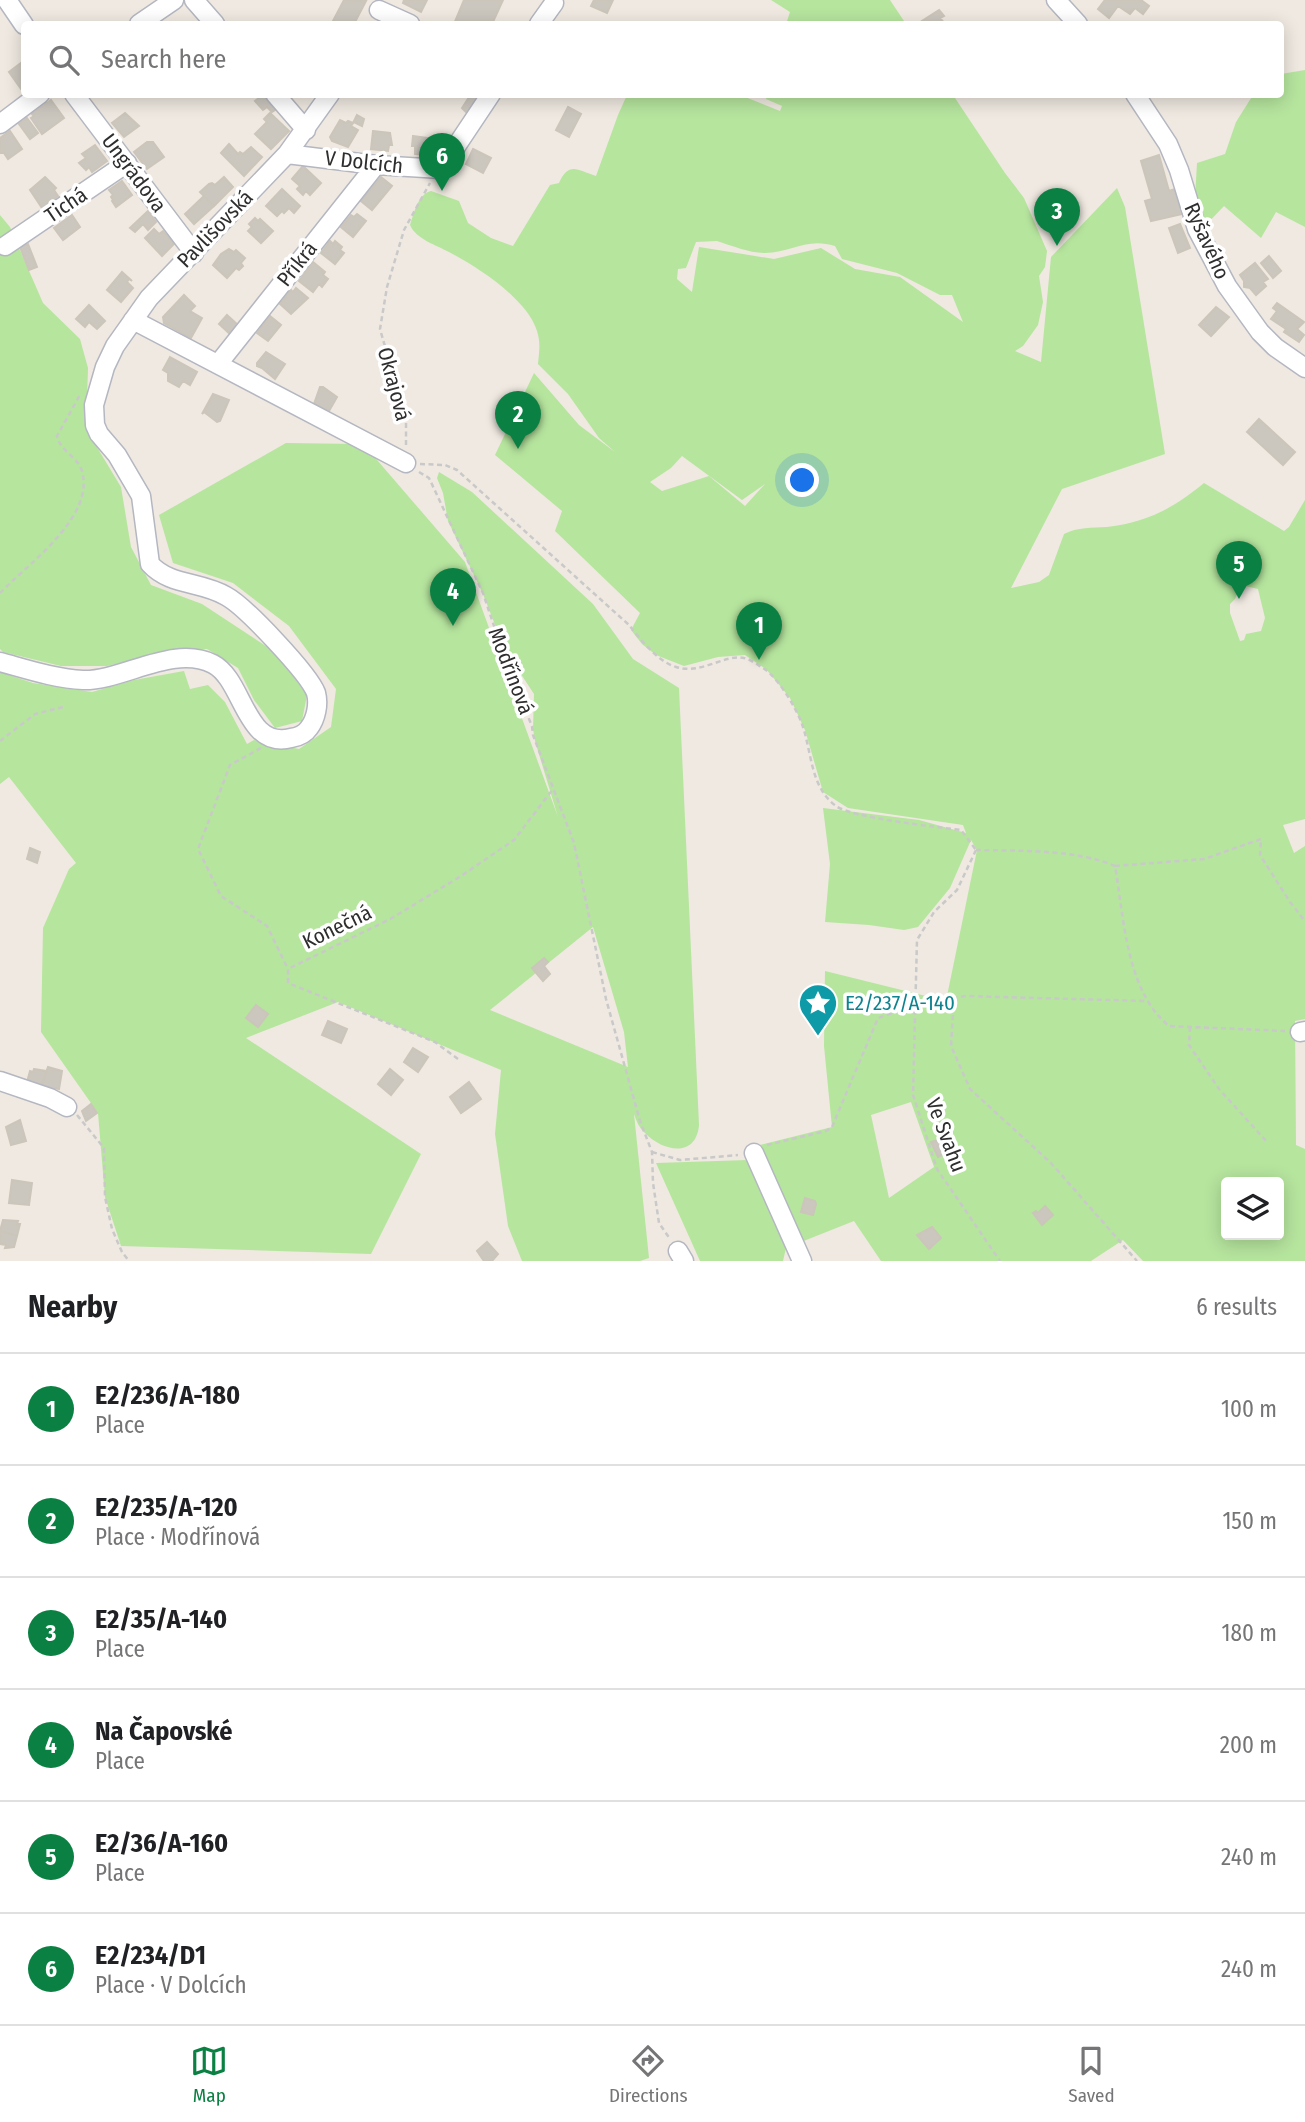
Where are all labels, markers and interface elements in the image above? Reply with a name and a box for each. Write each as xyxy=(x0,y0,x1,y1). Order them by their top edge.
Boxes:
search box xyxy=(21,21,1284,98)
icon: search xyxy=(45,41,83,79)
text: Search here xyxy=(101,44,226,75)
street label: Ungrádova xyxy=(96,129,172,217)
pin: 6 xyxy=(419,133,465,191)
street label: V Dolcích xyxy=(324,145,404,179)
street label: Tichá xyxy=(40,182,92,228)
street label: Pavlišovská xyxy=(172,185,258,273)
pin: 3 xyxy=(1034,188,1080,246)
street label: Ryšavého xyxy=(1179,199,1235,283)
street label: Příkrá xyxy=(271,236,323,292)
street label: Okrajová xyxy=(372,344,416,424)
pin: 2 xyxy=(495,391,541,449)
your location xyxy=(785,463,819,497)
pin: 5 xyxy=(1216,541,1262,599)
pin: 4 xyxy=(430,568,476,626)
pin: 1 xyxy=(736,602,782,660)
street label: Modřínová xyxy=(483,624,539,718)
street label: Konečná xyxy=(298,899,376,955)
place icon: E2/237/A-140 xyxy=(797,982,839,1037)
place label: E2/237/A-140 xyxy=(845,990,955,1016)
street label: Ve Svahu xyxy=(920,1094,972,1176)
map controls xyxy=(1221,1177,1284,1240)
button: layers xyxy=(1221,1177,1284,1240)
text: Nearby xyxy=(28,1289,117,1325)
text: 6 results xyxy=(1196,1293,1277,1321)
text: E2/236/A-180 xyxy=(95,1380,240,1411)
text: 1 xyxy=(46,1395,56,1423)
text: 100 m xyxy=(1221,1395,1277,1423)
text: Place xyxy=(95,1411,145,1439)
text: E2/235/A-120 xyxy=(95,1492,238,1523)
text: 2 xyxy=(46,1507,56,1535)
text: 150 m xyxy=(1222,1507,1277,1535)
text: Place · Modřínová xyxy=(95,1523,260,1551)
text: E2/35/A-140 xyxy=(95,1604,227,1635)
text: 3 xyxy=(46,1619,56,1647)
text: 180 m xyxy=(1221,1619,1277,1647)
text: Place xyxy=(95,1635,145,1663)
text: Na Čapovské xyxy=(95,1716,232,1747)
text: 4 xyxy=(45,1731,57,1759)
text: 200 m xyxy=(1220,1731,1277,1759)
text: Place xyxy=(95,1747,145,1775)
text: E2/36/A-160 xyxy=(95,1828,228,1859)
text: 5 xyxy=(45,1843,57,1871)
text: 240 m xyxy=(1221,1843,1277,1871)
text: Place xyxy=(95,1859,145,1887)
text: E2/234/D1 xyxy=(95,1940,206,1971)
text: 6 xyxy=(45,1955,57,1983)
text: 240 m xyxy=(1221,1955,1277,1983)
text: Place · V Dolcích xyxy=(95,1971,247,1999)
tab: Map xyxy=(190,2042,228,2107)
tab: Directions xyxy=(609,2042,688,2107)
tab: Saved xyxy=(1068,2042,1115,2107)

